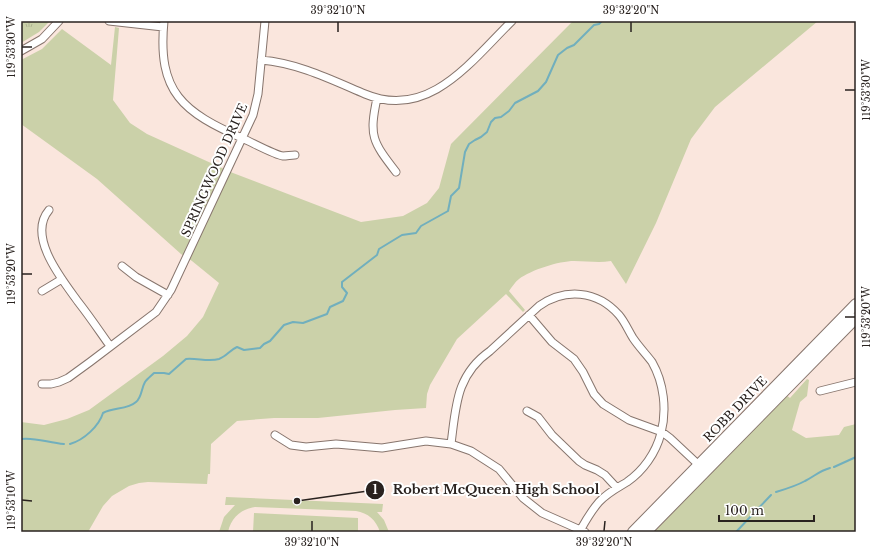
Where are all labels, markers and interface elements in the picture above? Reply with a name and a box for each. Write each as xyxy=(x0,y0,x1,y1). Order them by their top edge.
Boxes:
text: 39°32'10"N xyxy=(311,4,365,17)
text: 39°32'20"N xyxy=(603,4,659,17)
text: 119°53'30"W xyxy=(5,16,18,78)
text: 119°53'30"W xyxy=(860,59,873,121)
street label: SPRINGWOOD DRIVE xyxy=(178,101,250,239)
text: 119°53'20"W xyxy=(5,243,18,305)
text: 119°53'20"W xyxy=(860,286,873,348)
street label: ROBB DRIVE xyxy=(700,373,770,445)
text: 119°53'10"W xyxy=(5,470,18,530)
callout: Robert McQueen High School xyxy=(365,477,608,502)
text: Robert McQueen High School xyxy=(393,481,600,498)
text: 1 xyxy=(372,482,378,497)
scale bar xyxy=(719,497,814,523)
text: 100 m xyxy=(725,503,764,518)
text: 39°32'10"N xyxy=(285,536,339,549)
text: 39°32'20"N xyxy=(576,536,632,549)

